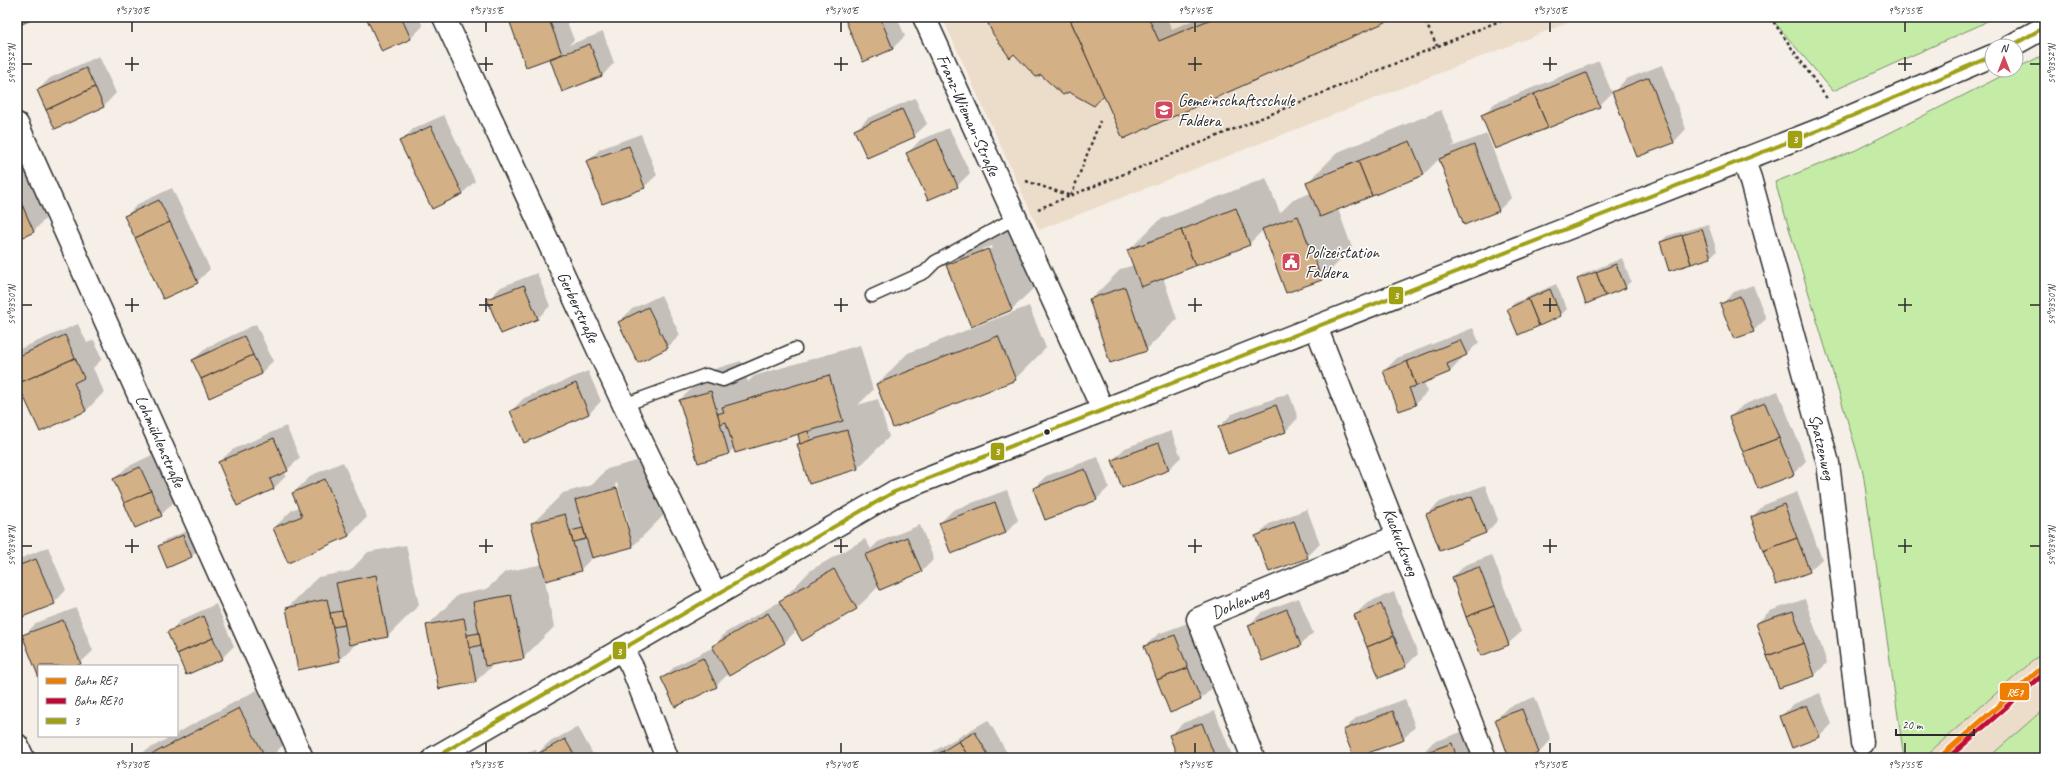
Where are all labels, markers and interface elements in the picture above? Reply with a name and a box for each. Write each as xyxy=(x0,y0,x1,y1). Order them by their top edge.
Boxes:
text: 9°57'30"E xyxy=(115,4,151,17)
text: 9°57'35"E xyxy=(469,4,505,17)
text: 9°57'40"E xyxy=(824,4,860,17)
text: 9°57'45"E xyxy=(1178,4,1214,17)
text: 9°57'50"E xyxy=(1533,4,1569,17)
text: 9°57'55"E xyxy=(1888,4,1924,17)
north arrow xyxy=(1984,38,2024,78)
text: N xyxy=(2001,41,2010,55)
text: 54°03'52"N xyxy=(5,42,18,84)
text: 54°03'52"N xyxy=(2045,42,2058,84)
street label: Franz-Wieman-Straße xyxy=(932,51,1005,180)
place label: Gemeinschaftsschule Faldera xyxy=(1178,90,1296,131)
school or university icon: Gemeinschaftsschule Faldera xyxy=(1153,99,1175,121)
line badge: 3 xyxy=(1787,130,1803,149)
text: 3 xyxy=(1793,132,1799,146)
place label: Polizeistation Faldera xyxy=(1305,242,1381,283)
public building icon: Polizeistation Faldera xyxy=(1280,251,1302,273)
street label: Gerberstraße xyxy=(552,268,604,347)
text: 54°03'50"N xyxy=(5,283,18,325)
text: 54°03'50"N xyxy=(2045,283,2058,325)
line badge: 3 xyxy=(1388,286,1404,305)
text: 3 xyxy=(1394,288,1400,302)
street label: Lohmühlenstraße xyxy=(130,392,190,492)
street label: Spatzenweg xyxy=(1804,412,1840,483)
unlabelled marker xyxy=(1042,427,1052,437)
line badge: 3 xyxy=(990,442,1005,461)
text: 3 xyxy=(995,444,1001,458)
street label: Kuckucksweg xyxy=(1378,505,1424,580)
text: 54°03'48"N xyxy=(5,524,18,566)
text: 54°03'48"N xyxy=(2045,524,2058,566)
street label: Dohlenweg xyxy=(1208,580,1274,623)
line badge: 3 xyxy=(612,641,627,660)
text: 3 xyxy=(617,644,623,658)
legend xyxy=(38,665,178,737)
text: Bahn RE7 xyxy=(74,673,118,689)
line badge: RE7 xyxy=(1999,682,2030,701)
text: RE7 xyxy=(2007,685,2024,699)
text: Bahn RE70 xyxy=(74,693,124,709)
scale bar xyxy=(1896,711,1974,737)
text: 3 xyxy=(74,713,81,729)
text: 20 m xyxy=(1902,717,1924,733)
text: 9°57'30"E xyxy=(115,758,151,771)
text: 9°57'35"E xyxy=(469,758,505,771)
text: 9°57'40"E xyxy=(824,758,860,771)
text: 9°57'45"E xyxy=(1178,758,1214,771)
text: 9°57'50"E xyxy=(1533,758,1569,771)
text: 9°57'55"E xyxy=(1888,758,1924,771)

